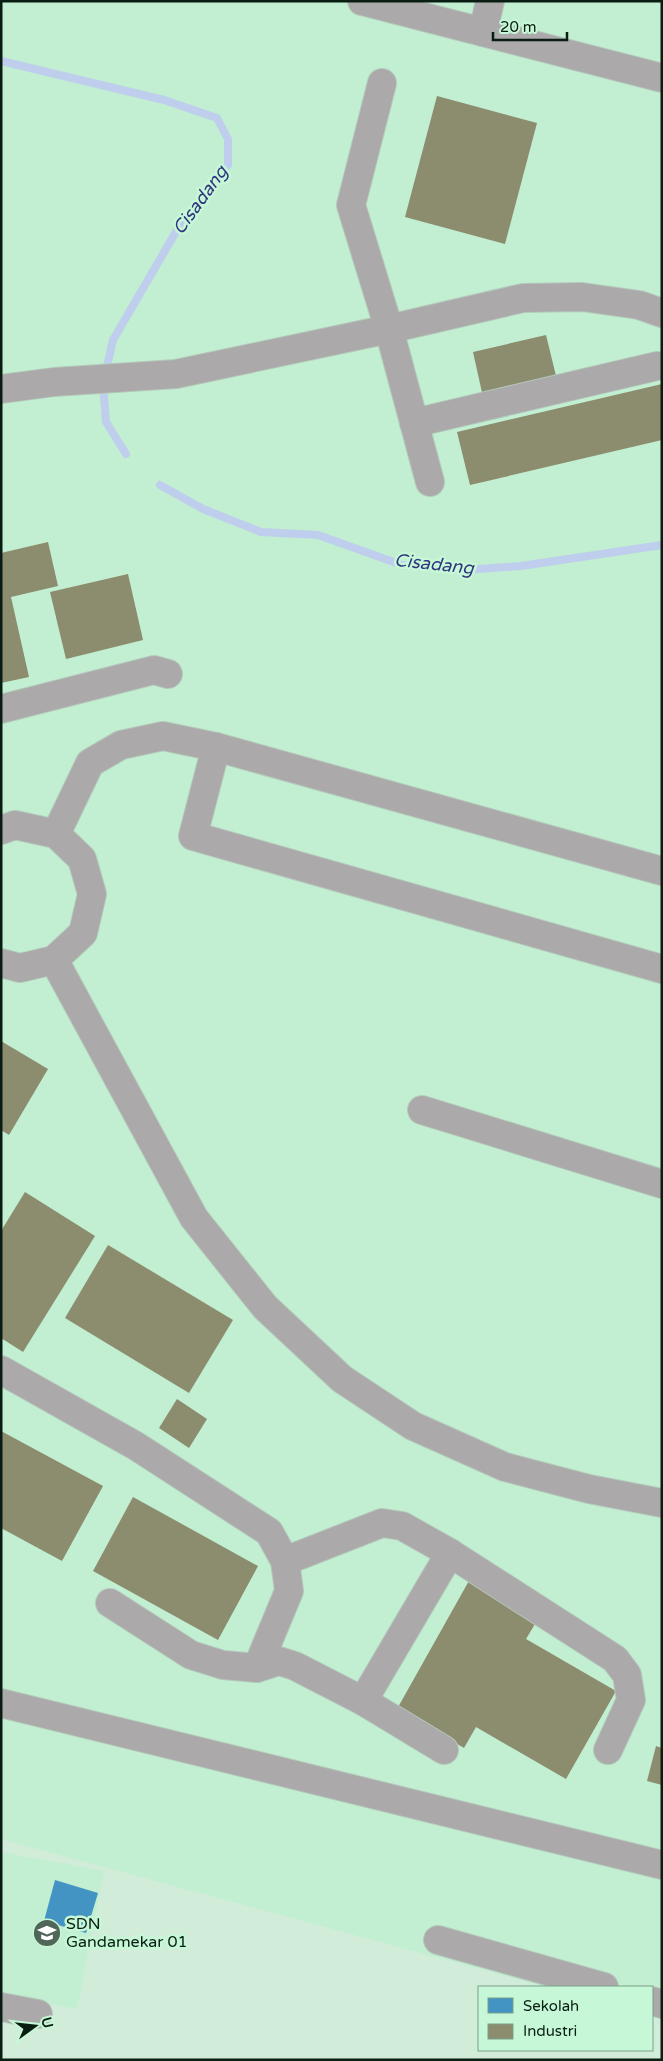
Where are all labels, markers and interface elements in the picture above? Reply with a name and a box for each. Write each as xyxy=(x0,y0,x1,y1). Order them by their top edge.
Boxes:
scale bar xyxy=(493,10,567,42)
text: 20 m xyxy=(500,18,537,36)
water label: Cisadang xyxy=(168,160,233,239)
water label: Cisadang xyxy=(393,549,476,579)
place label: SDN Gandamekar 01 xyxy=(66,1914,188,1952)
school or university icon: SDN Gandamekar 01 xyxy=(32,1918,62,1948)
legend xyxy=(478,1986,653,2051)
text: Sekolah xyxy=(523,1997,579,2015)
north arrow xyxy=(10,2001,60,2051)
text: U xyxy=(37,2015,57,2030)
text: Industri xyxy=(523,2022,577,2040)

